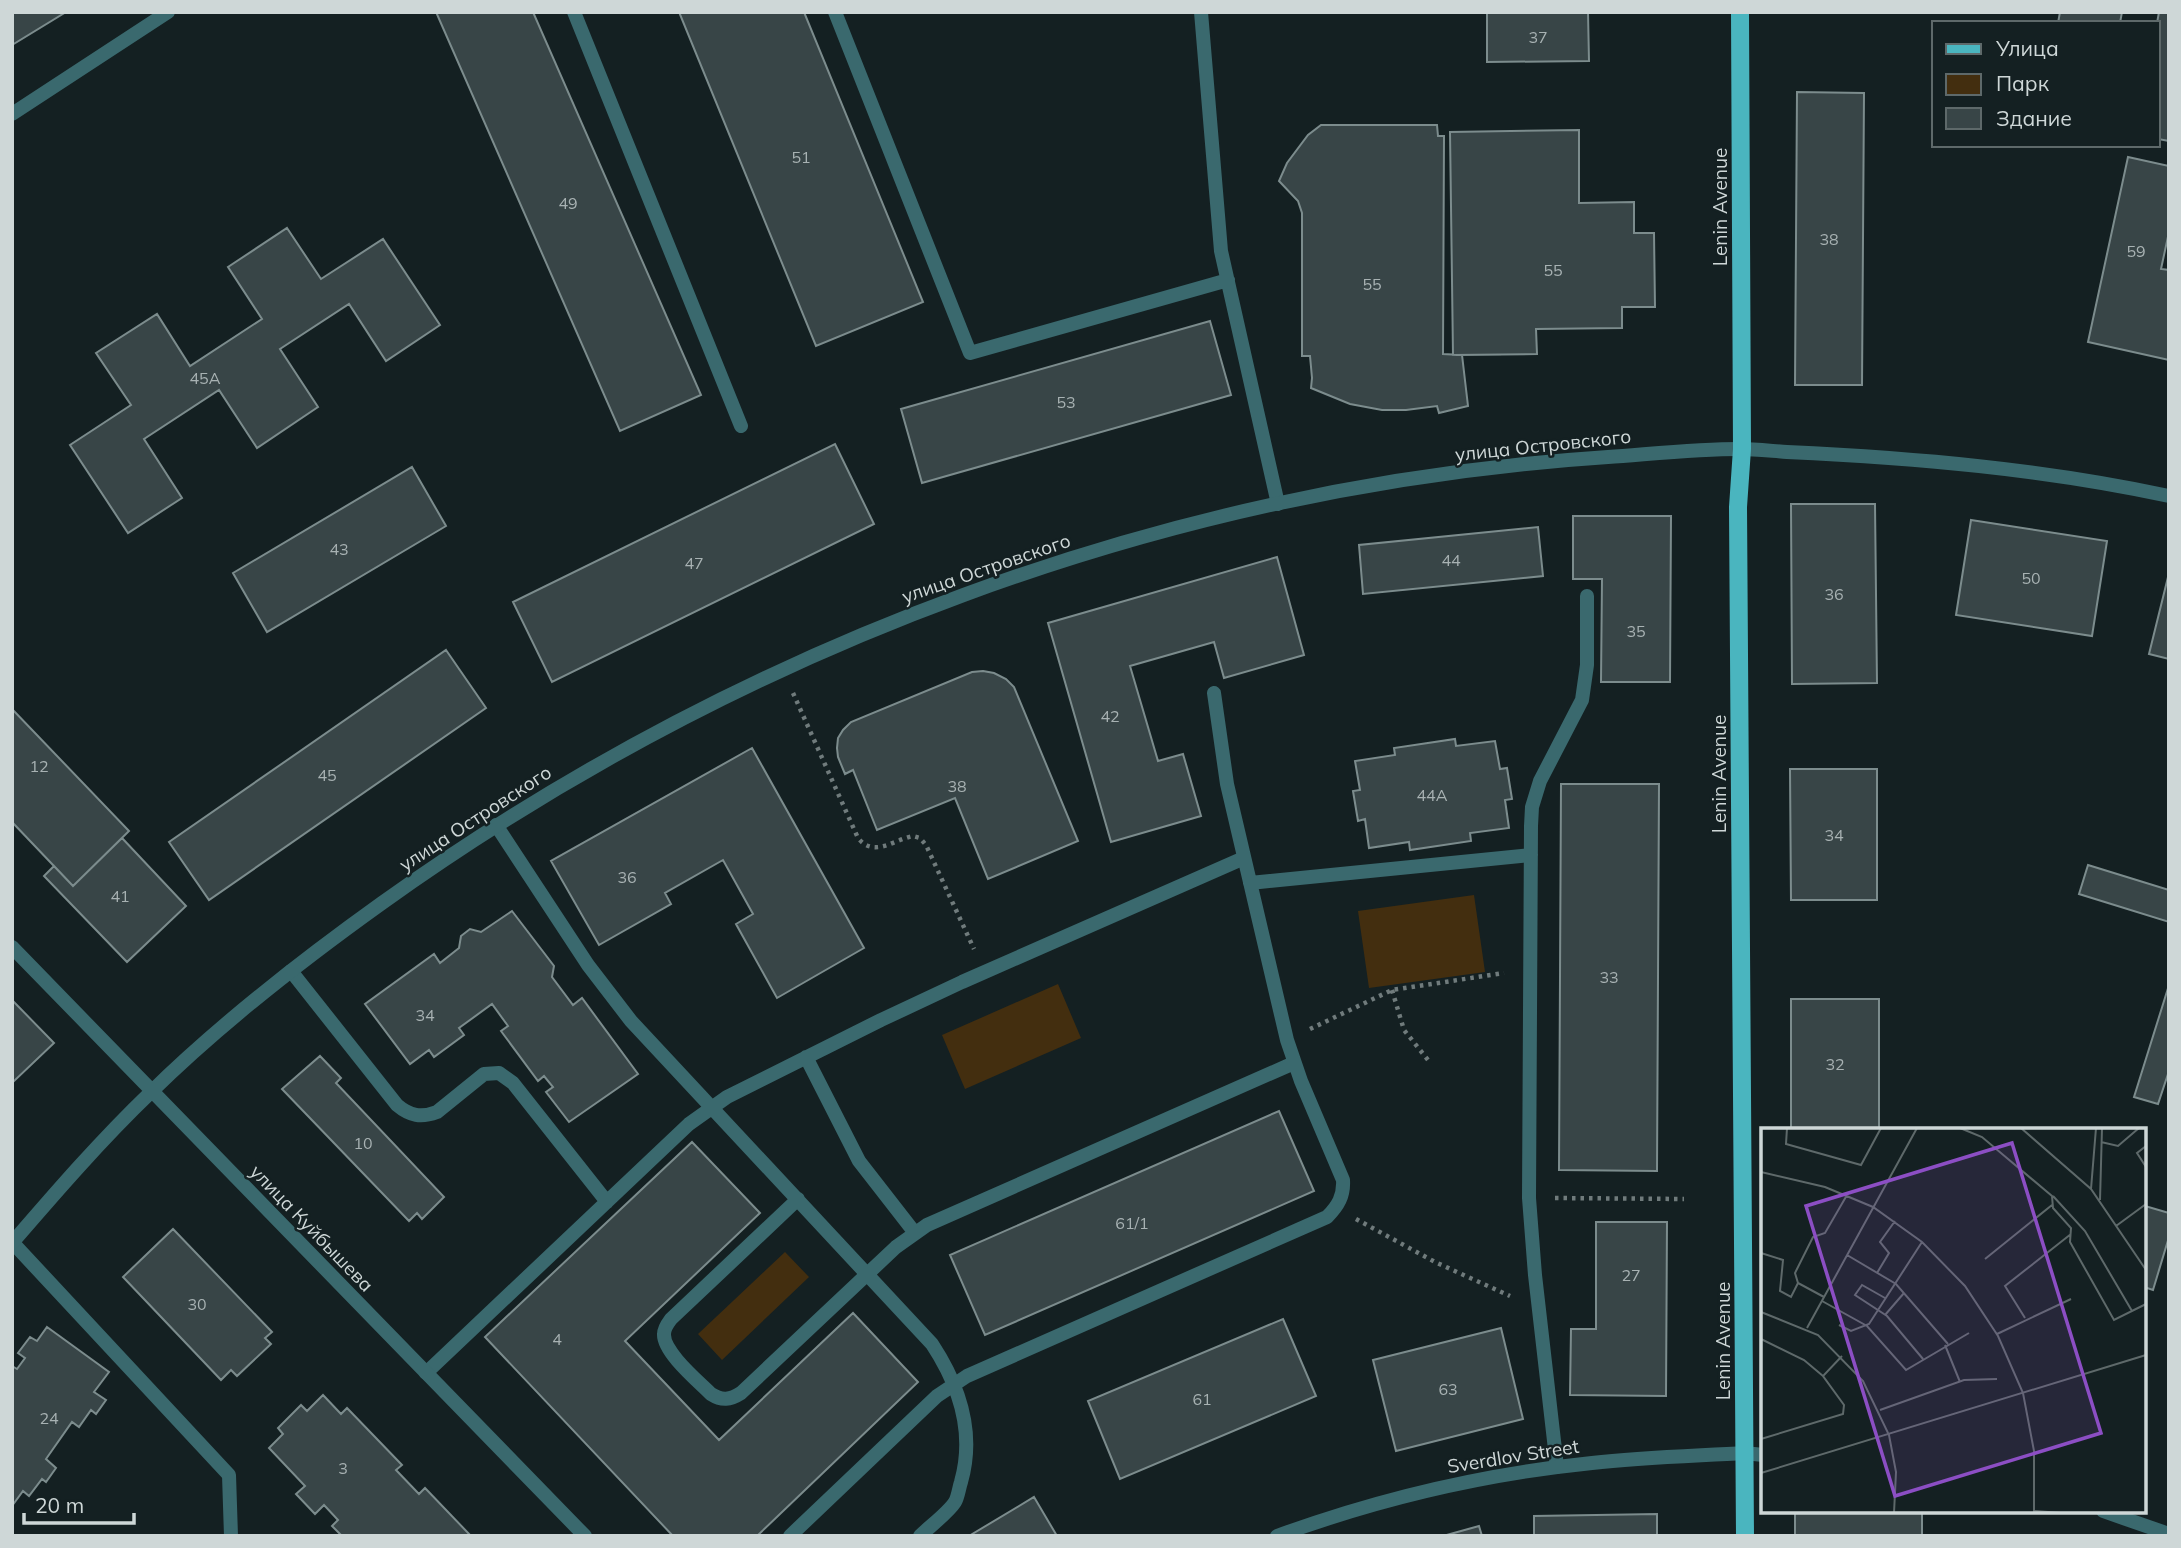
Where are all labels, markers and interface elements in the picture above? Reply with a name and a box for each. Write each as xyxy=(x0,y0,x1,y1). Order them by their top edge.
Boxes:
legend xyxy=(1932,21,2160,147)
house number: 37 xyxy=(1528,27,1548,47)
text: Улица xyxy=(1995,35,2059,61)
text: Парк xyxy=(1996,70,2050,96)
text: Здание xyxy=(1996,105,2072,131)
house number: 51 xyxy=(791,147,811,167)
street label: Lenin Avenue xyxy=(1708,148,1732,266)
house number: 49 xyxy=(558,193,578,213)
house number: 38 xyxy=(1819,229,1839,249)
house number: 59 xyxy=(2126,241,2146,261)
house number: 55 xyxy=(1543,260,1563,280)
house number: 55 xyxy=(1362,274,1382,294)
house number: 45А xyxy=(190,368,221,388)
house number: 53 xyxy=(1056,392,1076,412)
street label: улица Островского xyxy=(1454,424,1632,466)
street label: улица Островского xyxy=(898,528,1074,608)
house number: 43 xyxy=(329,539,349,559)
house number: 44 xyxy=(1441,550,1461,570)
house number: 47 xyxy=(684,553,704,573)
house number: 50 xyxy=(2021,568,2041,588)
house number: 36 xyxy=(1824,584,1844,604)
house number: 35 xyxy=(1626,621,1646,641)
house number: 42 xyxy=(1100,706,1120,726)
street label: Lenin Avenue xyxy=(1707,715,1731,833)
house number: 12 xyxy=(29,756,49,776)
street label: улица Островского xyxy=(394,760,556,876)
house number: 45 xyxy=(317,765,337,785)
house number: 38 xyxy=(947,776,967,796)
house number: 44А xyxy=(1417,785,1448,805)
house number: 34 xyxy=(1824,825,1844,845)
house number: 36 xyxy=(617,867,637,887)
house number: 41 xyxy=(110,886,130,906)
house number: 33 xyxy=(1599,967,1619,987)
house number: 34 xyxy=(415,1005,435,1025)
house number: 32 xyxy=(1825,1054,1845,1074)
inset map xyxy=(1761,1128,2146,1513)
house number: 10 xyxy=(353,1133,373,1153)
street label: улица Куйбышева xyxy=(245,1159,379,1297)
house number: 61/1 xyxy=(1115,1213,1149,1233)
house number: 27 xyxy=(1621,1265,1641,1285)
street label: Lenin Avenue xyxy=(1711,1282,1735,1400)
house number: 30 xyxy=(187,1294,207,1314)
house number: 4 xyxy=(552,1329,562,1349)
house number: 63 xyxy=(1438,1379,1458,1399)
house number: 61 xyxy=(1192,1389,1212,1409)
house number: 24 xyxy=(39,1408,59,1428)
street label: Sverdlov Street xyxy=(1445,1434,1581,1478)
house number: 3 xyxy=(338,1458,348,1478)
scale bar xyxy=(24,1482,135,1526)
text: 20 m xyxy=(35,1492,84,1518)

